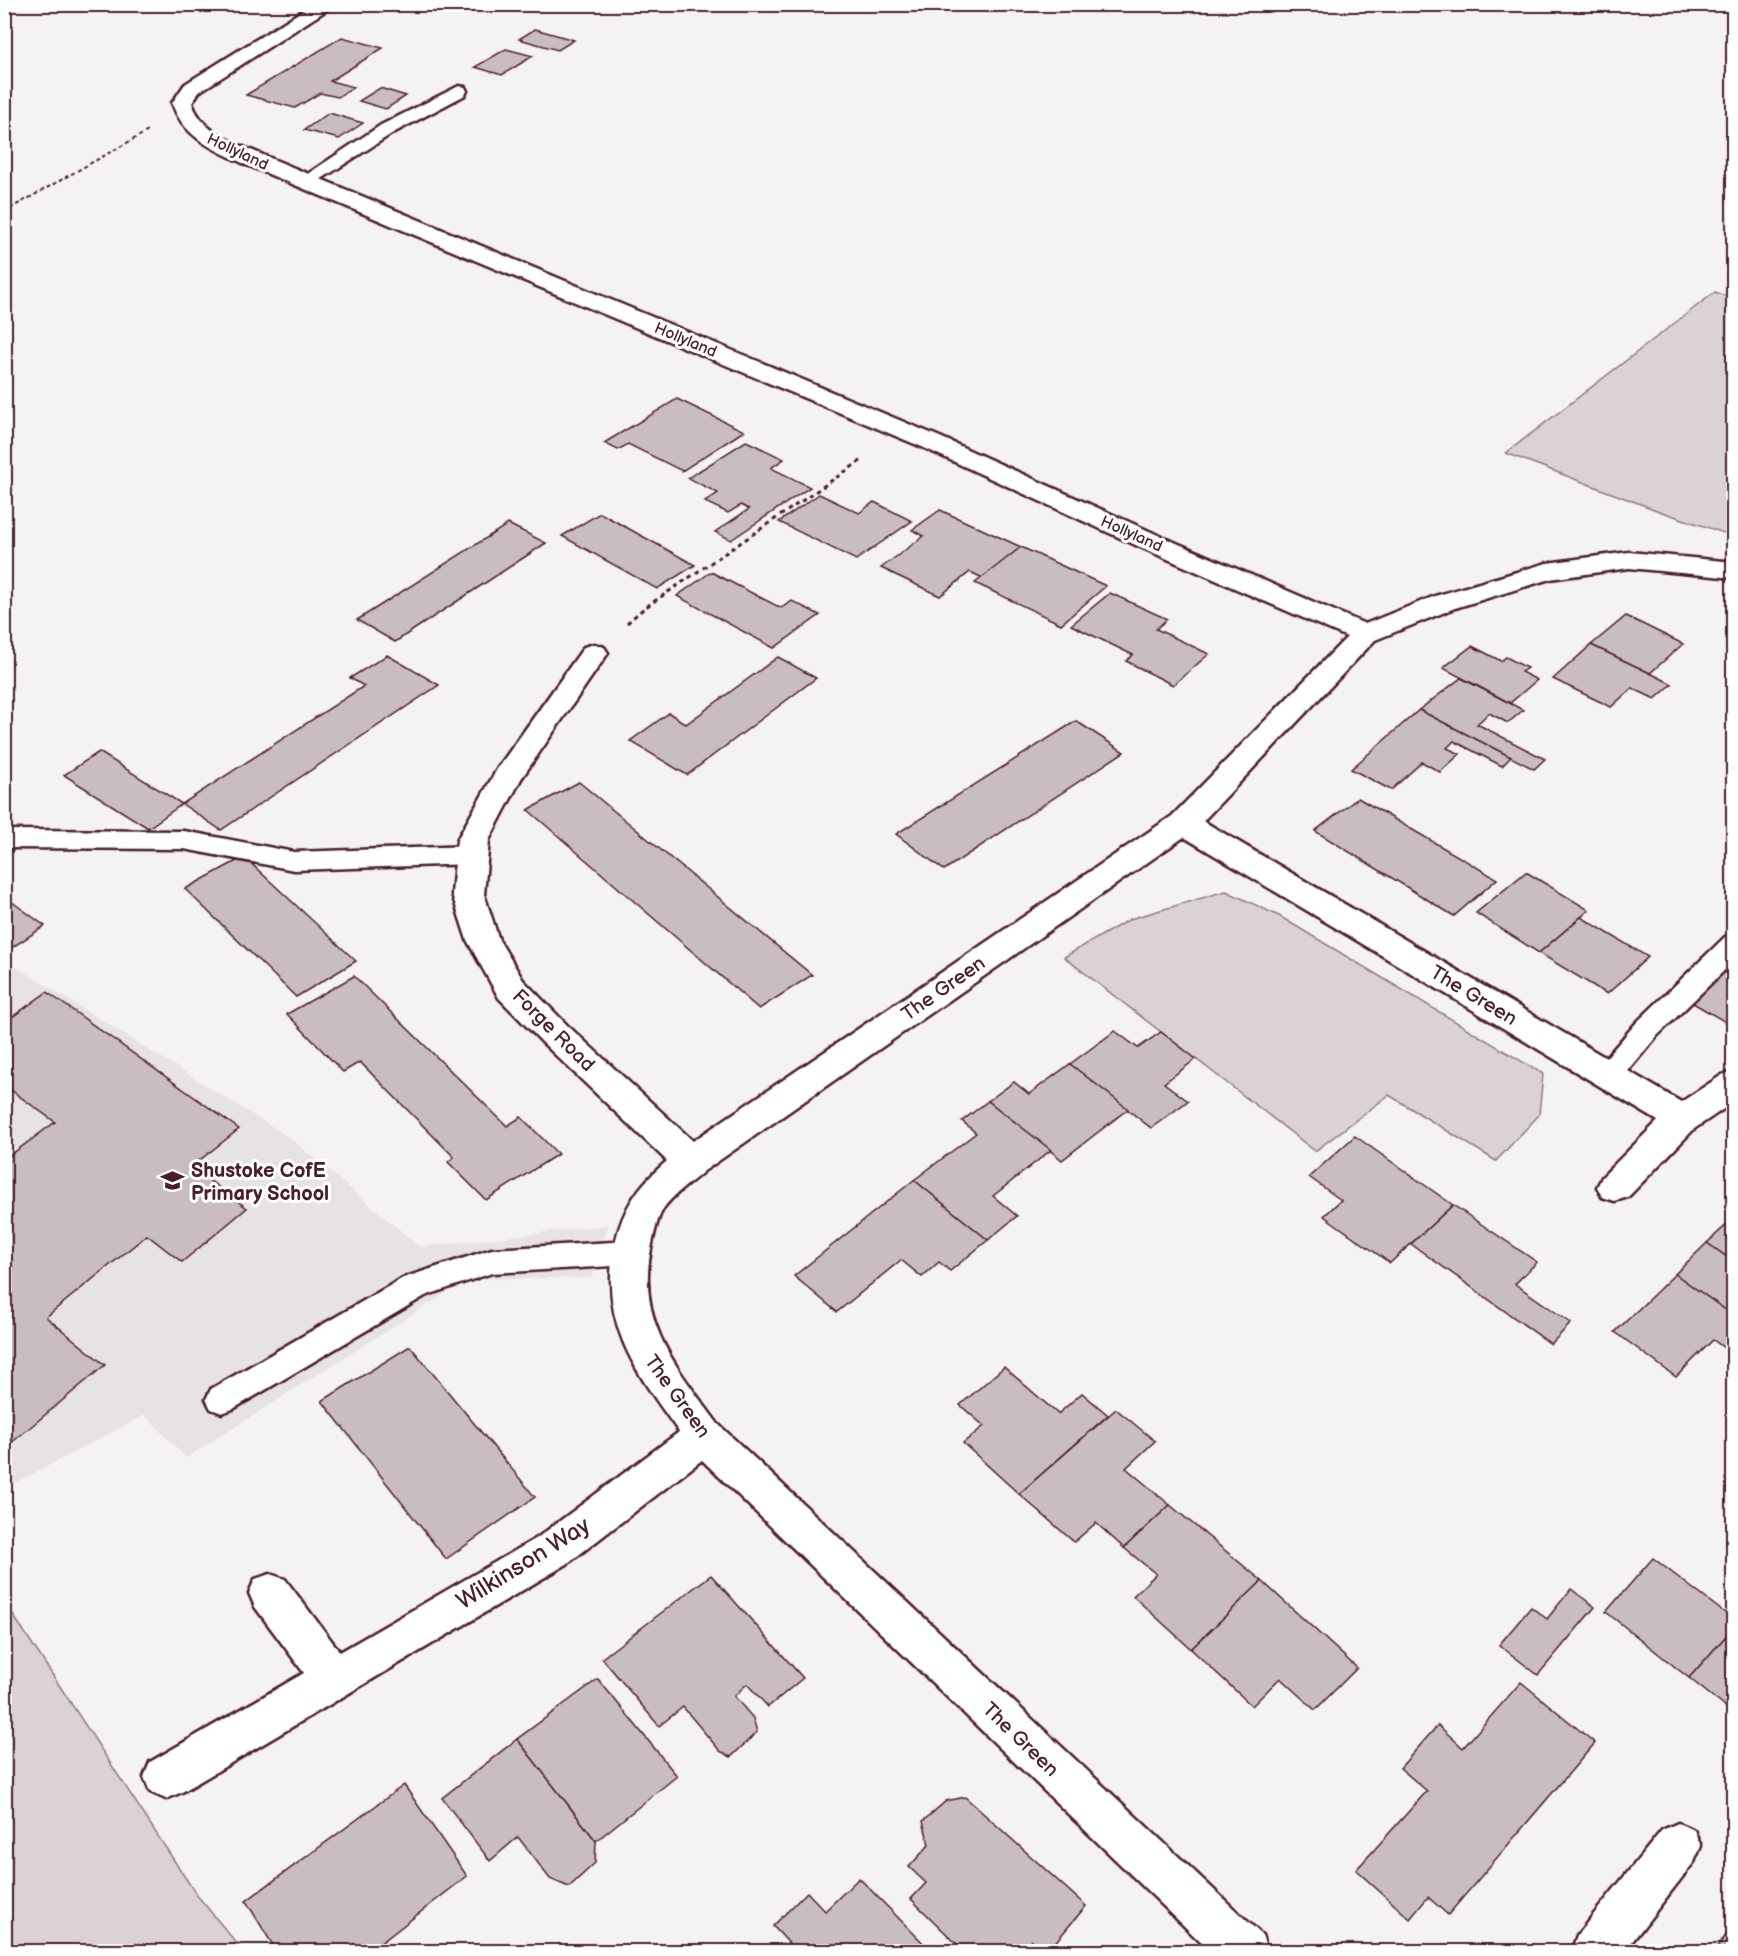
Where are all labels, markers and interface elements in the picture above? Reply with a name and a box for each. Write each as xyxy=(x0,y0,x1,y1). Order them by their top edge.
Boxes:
street label: Hollyland xyxy=(204,130,271,175)
street label: Hollyland xyxy=(651,319,719,362)
street label: Hollyland xyxy=(1097,512,1165,556)
street label: The Green xyxy=(897,951,990,1026)
street label: The Green xyxy=(1426,961,1521,1031)
street label: Forge Road xyxy=(507,984,600,1077)
place label: Shustoke CofE Primary School xyxy=(191,1159,329,1206)
school or university icon: Shustoke CofE Primary School xyxy=(160,1168,186,1194)
street label: The Green xyxy=(639,1350,715,1443)
street label: Wilkinson Way xyxy=(451,1511,596,1616)
street label: The Green xyxy=(977,1698,1063,1782)

